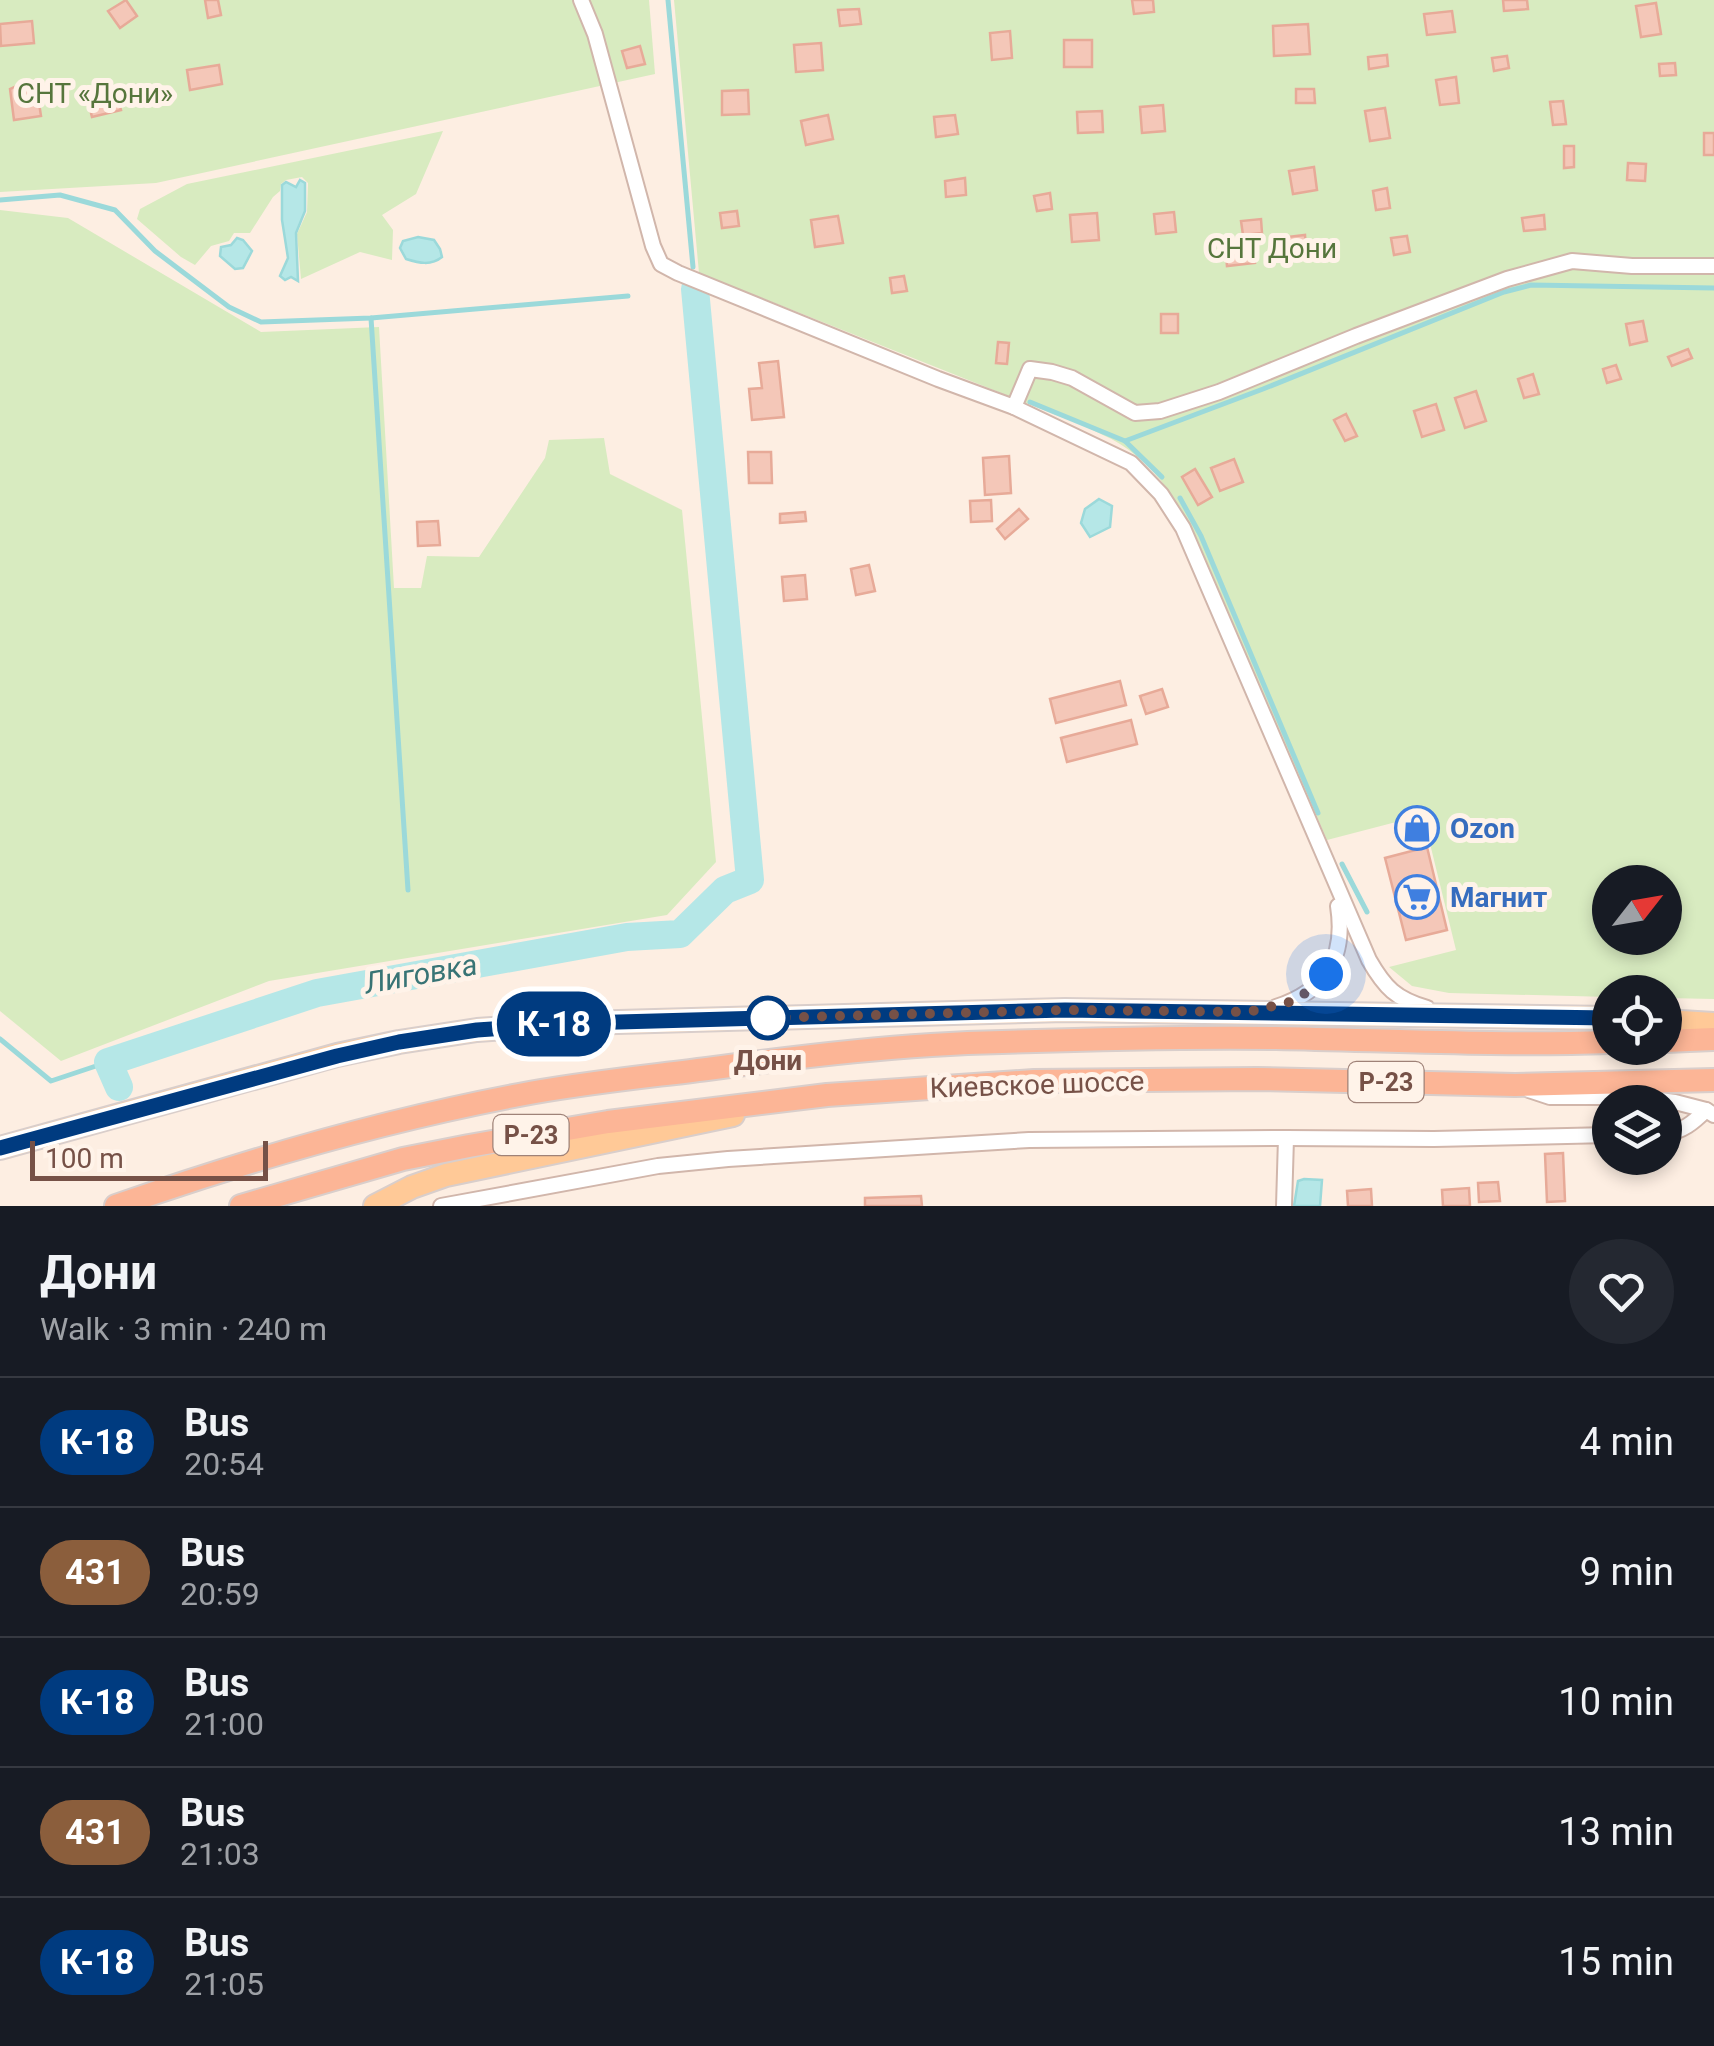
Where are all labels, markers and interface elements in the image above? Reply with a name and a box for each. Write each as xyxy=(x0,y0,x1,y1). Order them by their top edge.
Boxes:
park label: СНТ «Дони» xyxy=(17,77,173,110)
park label: СНТ Дони xyxy=(1207,232,1337,265)
shop icon: Ozon xyxy=(1394,805,1440,851)
place label: Ozon xyxy=(1450,812,1515,845)
north arrow xyxy=(1592,865,1682,955)
map controls xyxy=(1592,865,1682,1175)
supermarket icon: Магнит xyxy=(1394,874,1440,920)
place label: Магнит xyxy=(1450,881,1547,914)
water label: Лиговка xyxy=(361,946,480,1001)
your location xyxy=(1301,949,1351,999)
button: locate xyxy=(1592,975,1682,1065)
line badge: К-18 xyxy=(484,992,624,1056)
marker: Дони xyxy=(747,997,789,1039)
text: К-18 xyxy=(517,1004,591,1045)
place label: Дони xyxy=(734,1044,802,1077)
road number: Р-23 xyxy=(1348,1062,1424,1102)
street label: Киевское шоссе xyxy=(929,1064,1145,1105)
button: layers xyxy=(1592,1085,1682,1175)
road number: Р-23 xyxy=(494,1115,568,1155)
scale bar xyxy=(30,1136,268,1180)
text: 100 m xyxy=(45,1142,124,1175)
button: heart xyxy=(1569,1239,1674,1344)
text: Дони xyxy=(40,1244,157,1301)
text: Walk · 3 min · 240 m xyxy=(40,1310,327,1348)
text: Bus xyxy=(184,1401,249,1445)
text: 4 min xyxy=(1580,1420,1674,1464)
text: К-18 xyxy=(60,1422,134,1463)
text: 20:54 xyxy=(184,1445,264,1483)
text: Bus xyxy=(180,1531,245,1575)
text: 9 min xyxy=(1580,1550,1674,1594)
text: 431 xyxy=(65,1552,125,1593)
text: 20:59 xyxy=(180,1575,260,1613)
text: Bus xyxy=(184,1661,249,1705)
text: 10 min xyxy=(1558,1680,1674,1724)
text: К-18 xyxy=(60,1682,134,1723)
text: 21:00 xyxy=(184,1705,264,1743)
text: Bus xyxy=(180,1791,245,1835)
text: 13 min xyxy=(1558,1810,1674,1854)
text: 431 xyxy=(65,1812,125,1853)
text: 21:03 xyxy=(180,1835,260,1873)
text: Bus xyxy=(184,1921,249,1965)
text: 15 min xyxy=(1558,1940,1674,1984)
text: К-18 xyxy=(60,1942,134,1983)
text: 21:05 xyxy=(184,1965,264,2003)

